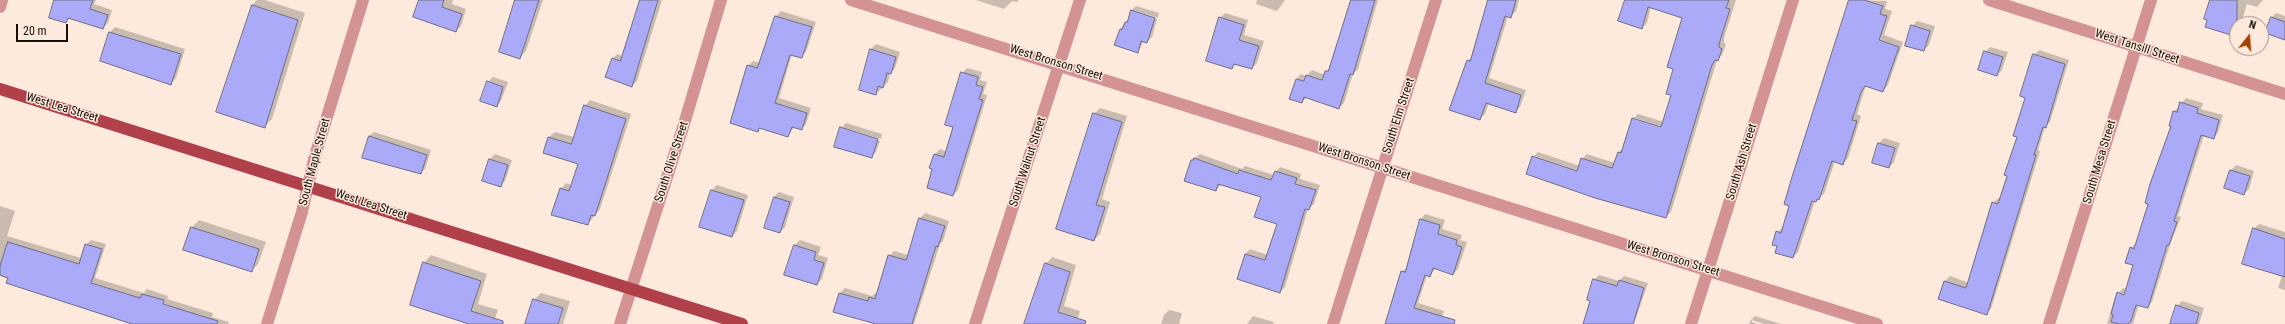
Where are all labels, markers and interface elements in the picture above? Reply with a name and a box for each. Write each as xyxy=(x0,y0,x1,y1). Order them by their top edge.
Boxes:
scale bar xyxy=(18,16,70,42)
north arrow xyxy=(2229,16,2269,56)
text: N xyxy=(2247,18,2257,32)
text: 20 m xyxy=(23,24,47,38)
street label: West Tansill Street xyxy=(2093,27,2181,67)
street label: West Bronson Street xyxy=(1008,42,1104,84)
street label: South Elm Street xyxy=(1380,76,1418,156)
street label: West Lea Street xyxy=(24,90,100,126)
street label: South Walnut Street xyxy=(1007,115,1049,209)
street label: South Maple Street xyxy=(296,117,334,207)
street label: South Mesa Street xyxy=(2080,118,2120,206)
street label: South Olive Street xyxy=(652,120,692,204)
street label: South Ash Street xyxy=(1724,122,1760,202)
street label: West Bronson Street xyxy=(1316,140,1412,184)
street label: West Lea Street xyxy=(333,187,409,223)
street label: West Bronson Street xyxy=(1625,238,1721,280)

